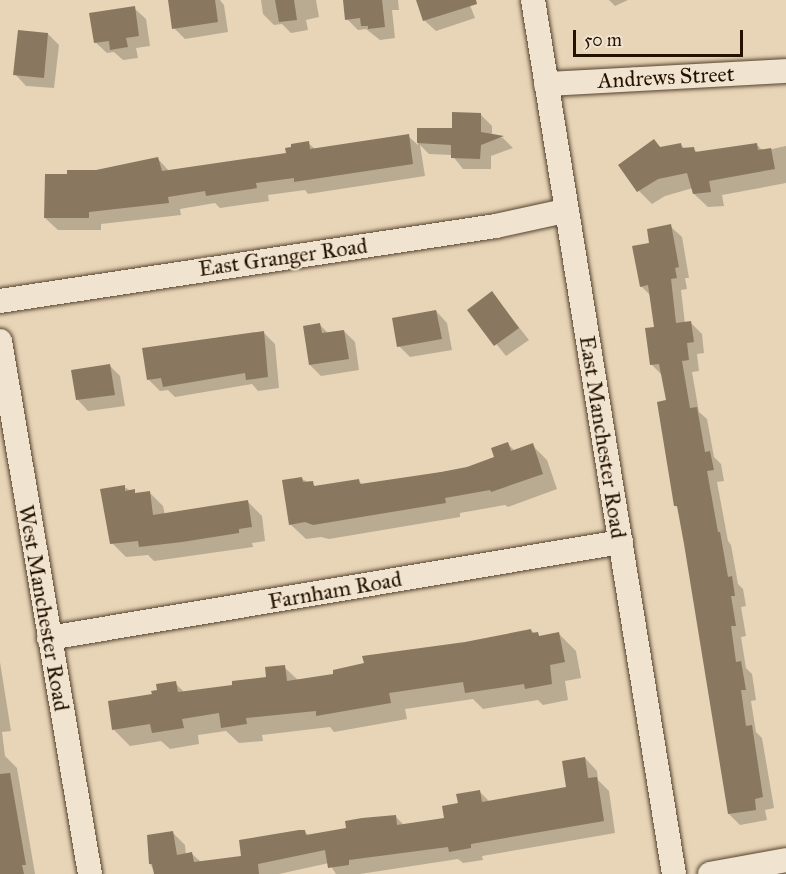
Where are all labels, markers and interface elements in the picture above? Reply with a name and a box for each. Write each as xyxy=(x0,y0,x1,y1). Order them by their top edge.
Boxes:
scale bar xyxy=(576,18,746,56)
text: 50 m xyxy=(584,29,622,51)
street label: Andrews Street xyxy=(597,60,735,94)
street label: East Granger Road xyxy=(197,232,369,282)
street label: East Manchester Road xyxy=(574,334,632,540)
street label: West Manchester Road xyxy=(13,503,75,713)
street label: Farnham Road xyxy=(266,565,404,615)

